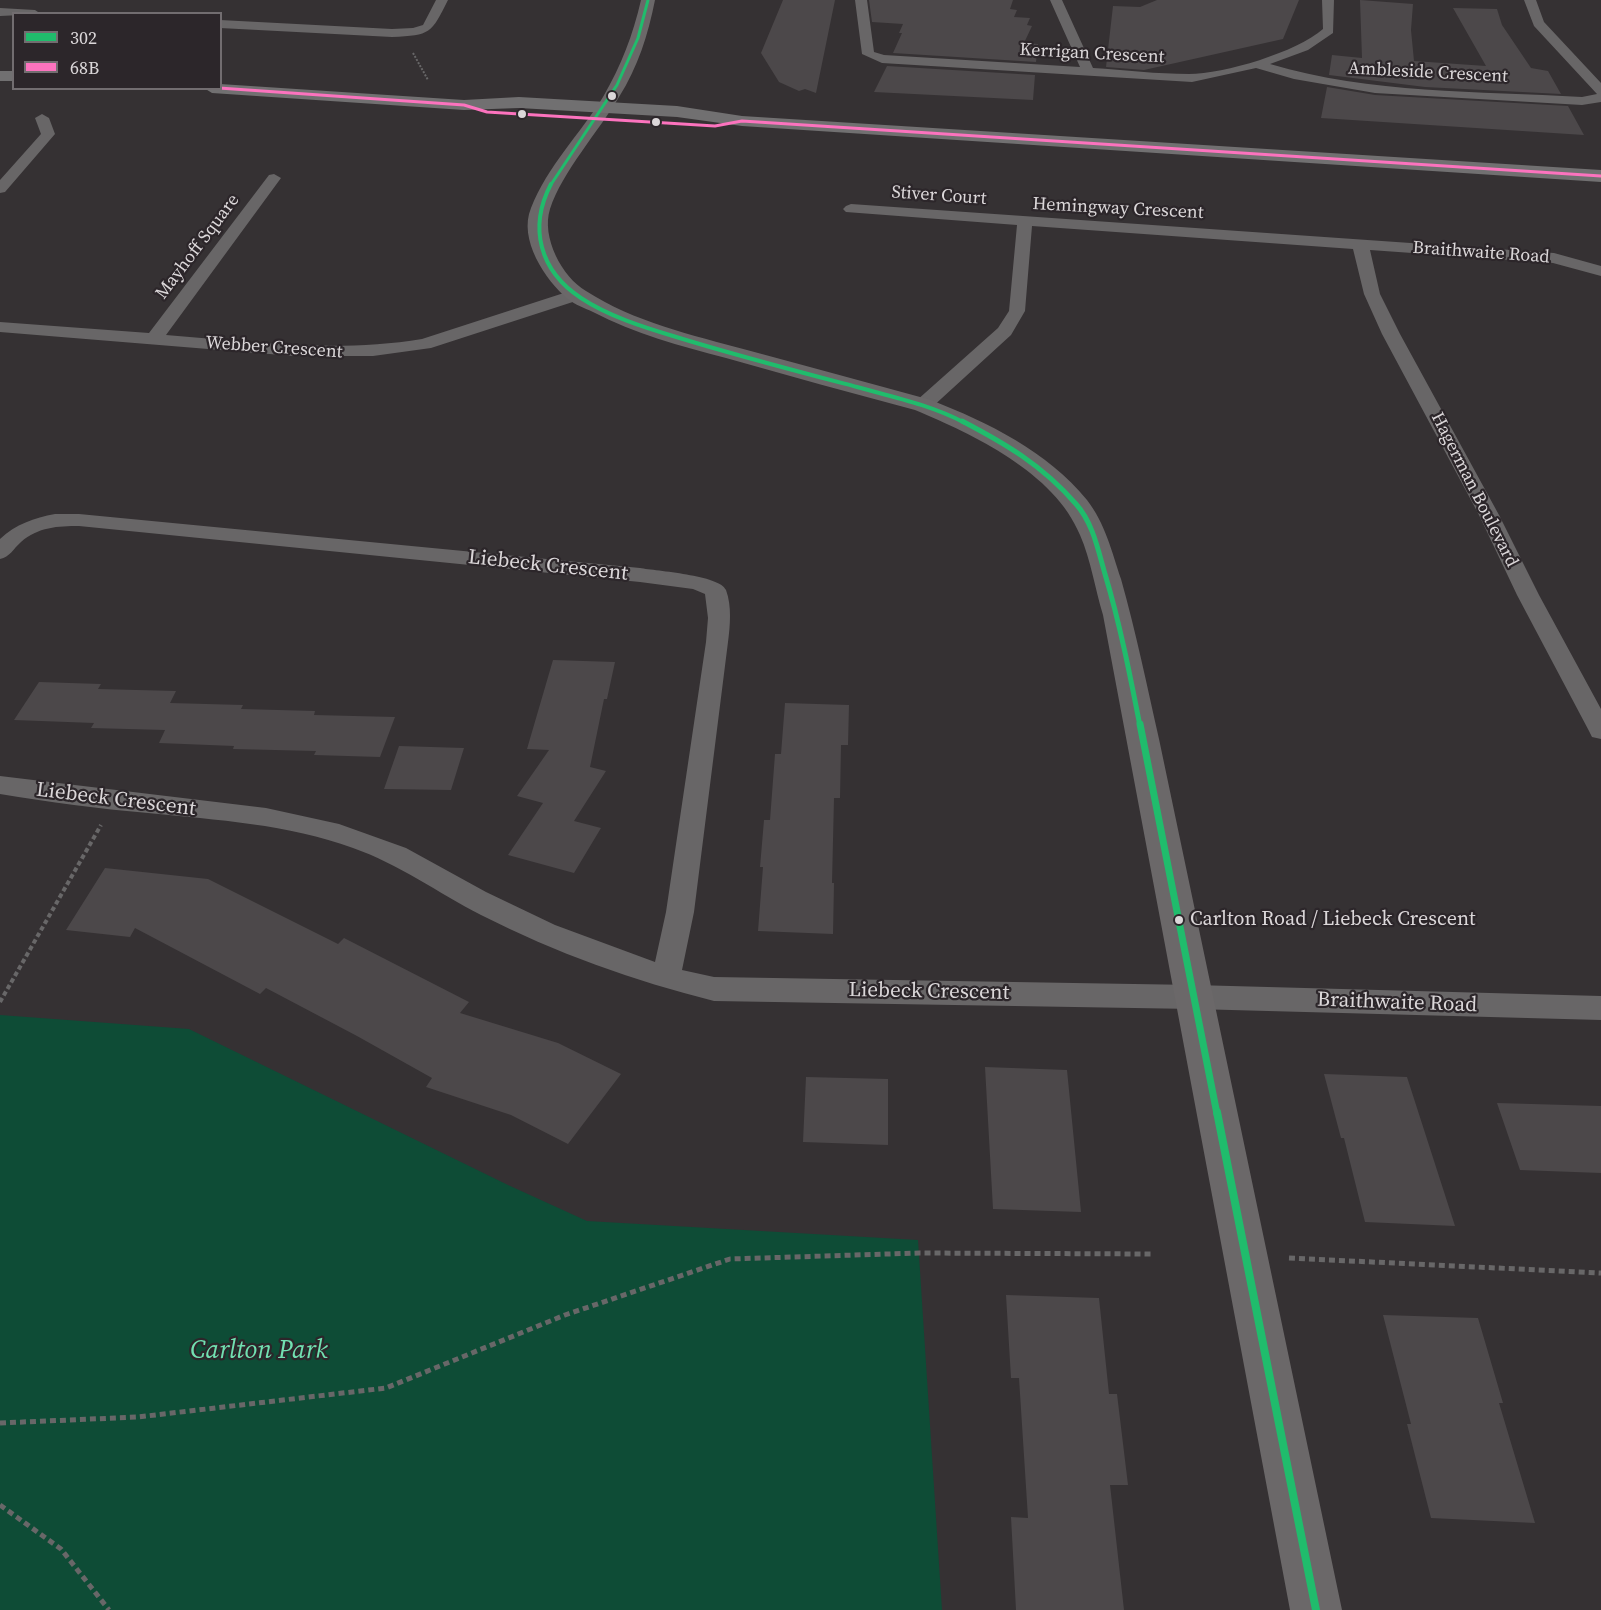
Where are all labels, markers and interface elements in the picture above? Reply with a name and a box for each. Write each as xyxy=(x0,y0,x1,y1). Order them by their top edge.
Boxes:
legend xyxy=(12,12,222,90)
text: 302 xyxy=(70,25,97,50)
street label: Kerrigan Crescent xyxy=(1019,39,1165,69)
text: 68B xyxy=(70,55,99,80)
street label: Ambleside Crescent xyxy=(1347,58,1509,88)
unlabelled marker xyxy=(606,90,618,102)
unlabelled marker xyxy=(516,108,528,120)
unlabelled marker xyxy=(650,116,662,128)
street label: Stiver Court xyxy=(891,182,987,210)
street label: Mayhoff Square xyxy=(151,190,245,304)
street label: Hemingway Crescent xyxy=(1032,194,1204,224)
street label: Braithwaite Road xyxy=(1412,237,1550,269)
street label: Webber Crescent xyxy=(205,332,343,364)
street label: Hagerman Boulevard xyxy=(1426,409,1522,571)
street label: Liebeck Crescent xyxy=(467,545,629,587)
street label: Liebeck Crescent xyxy=(35,778,197,822)
place label: Carlton Road / Liebeck Crescent xyxy=(1190,908,1475,932)
marker: Carlton Road / Liebeck Crescent xyxy=(1173,914,1185,926)
street label: Liebeck Crescent xyxy=(848,978,1010,1006)
street label: Braithwaite Road xyxy=(1316,988,1478,1018)
park label: Carlton Park xyxy=(190,1335,328,1367)

